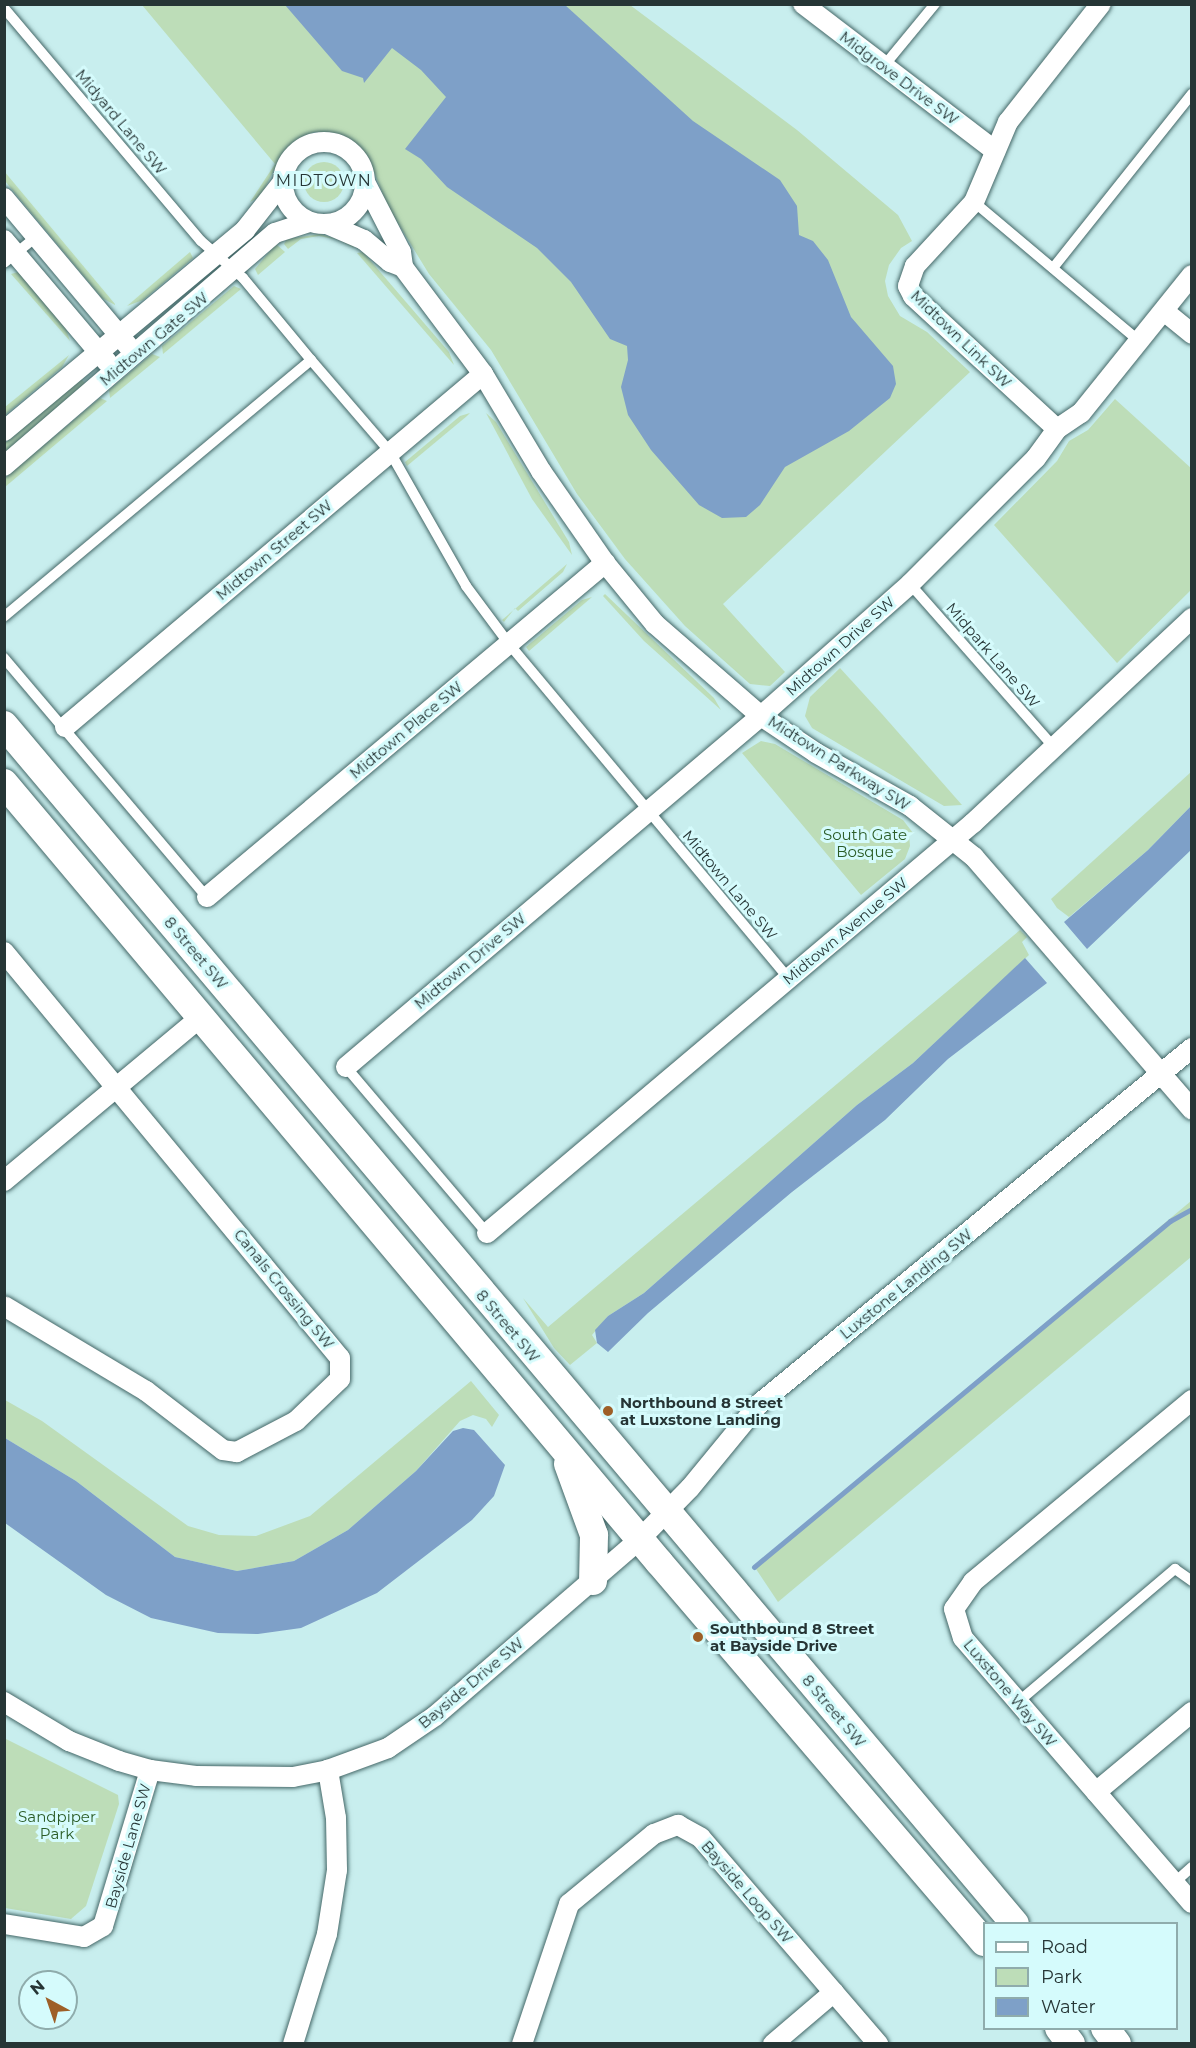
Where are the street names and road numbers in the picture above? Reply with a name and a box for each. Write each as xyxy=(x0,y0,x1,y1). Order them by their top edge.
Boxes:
street label: Midgrove Drive SW xyxy=(836,28,962,128)
street label: Midyard Lane SW xyxy=(72,66,170,178)
street label: Midtown Link SW xyxy=(907,287,1015,391)
street label: Midtown Gate SW xyxy=(96,288,212,390)
street label: Midtown Street SW xyxy=(212,496,336,604)
street label: Midtown Drive SW xyxy=(782,593,898,699)
street label: Midpark Lane SW xyxy=(943,599,1043,711)
street label: Midtown Place SW xyxy=(346,678,466,782)
street label: Midtown Parkway SW xyxy=(765,712,913,814)
street label: Midtown Lane SW xyxy=(679,827,781,943)
street label: Midtown Avenue SW xyxy=(779,874,911,988)
street label: Midtown Drive SW xyxy=(411,909,529,1013)
street label: 8 Street SW xyxy=(161,913,231,993)
street label: Luxstone Landing SW xyxy=(836,1225,976,1343)
street label: Canals Crossing SW xyxy=(230,1226,338,1352)
street label: 8 Street SW xyxy=(473,1286,543,1366)
street label: Bayside Drive SW xyxy=(415,1634,527,1732)
street label: Luxstone Way SW xyxy=(960,1636,1060,1750)
street label: 8 Street SW xyxy=(799,1671,869,1751)
street label: Bayside Lane SW xyxy=(102,1781,154,1911)
street label: Bayside Loop SW xyxy=(698,1837,796,1947)

